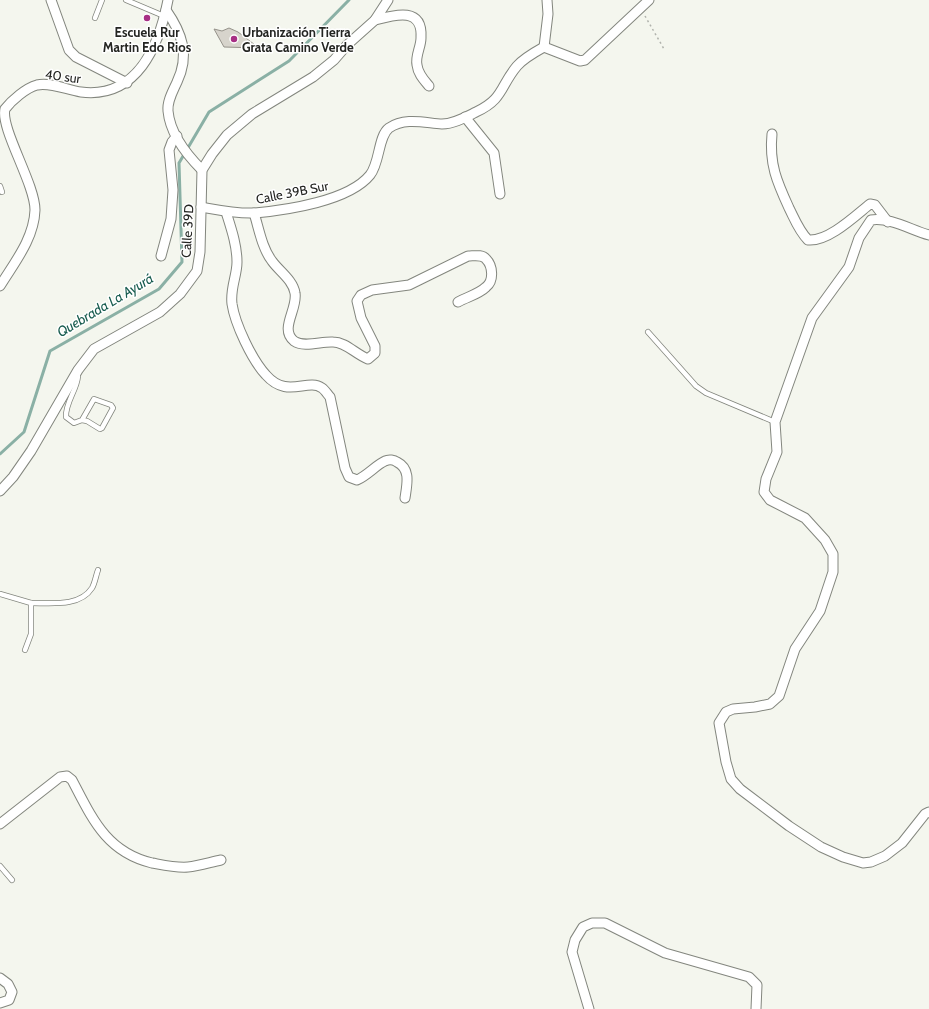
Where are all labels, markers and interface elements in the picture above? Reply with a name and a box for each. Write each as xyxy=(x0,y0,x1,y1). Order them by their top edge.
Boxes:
marker: Escuela Rur Martin Edo Rios xyxy=(142,13,152,23)
place label: Escuela Rur Martin Edo Rios xyxy=(103,24,192,55)
place label: Urbanización Tierra Grata Camino Verde xyxy=(242,24,354,55)
marker: Urbanización Tierra Grata Camino Verde xyxy=(229,34,239,44)
street label: 40 sur xyxy=(44,66,83,87)
street label: Calle 39B Sur xyxy=(254,177,330,207)
street label: Calle 39D xyxy=(178,204,196,258)
water label: Quebrada La Ayurá xyxy=(53,269,157,341)

